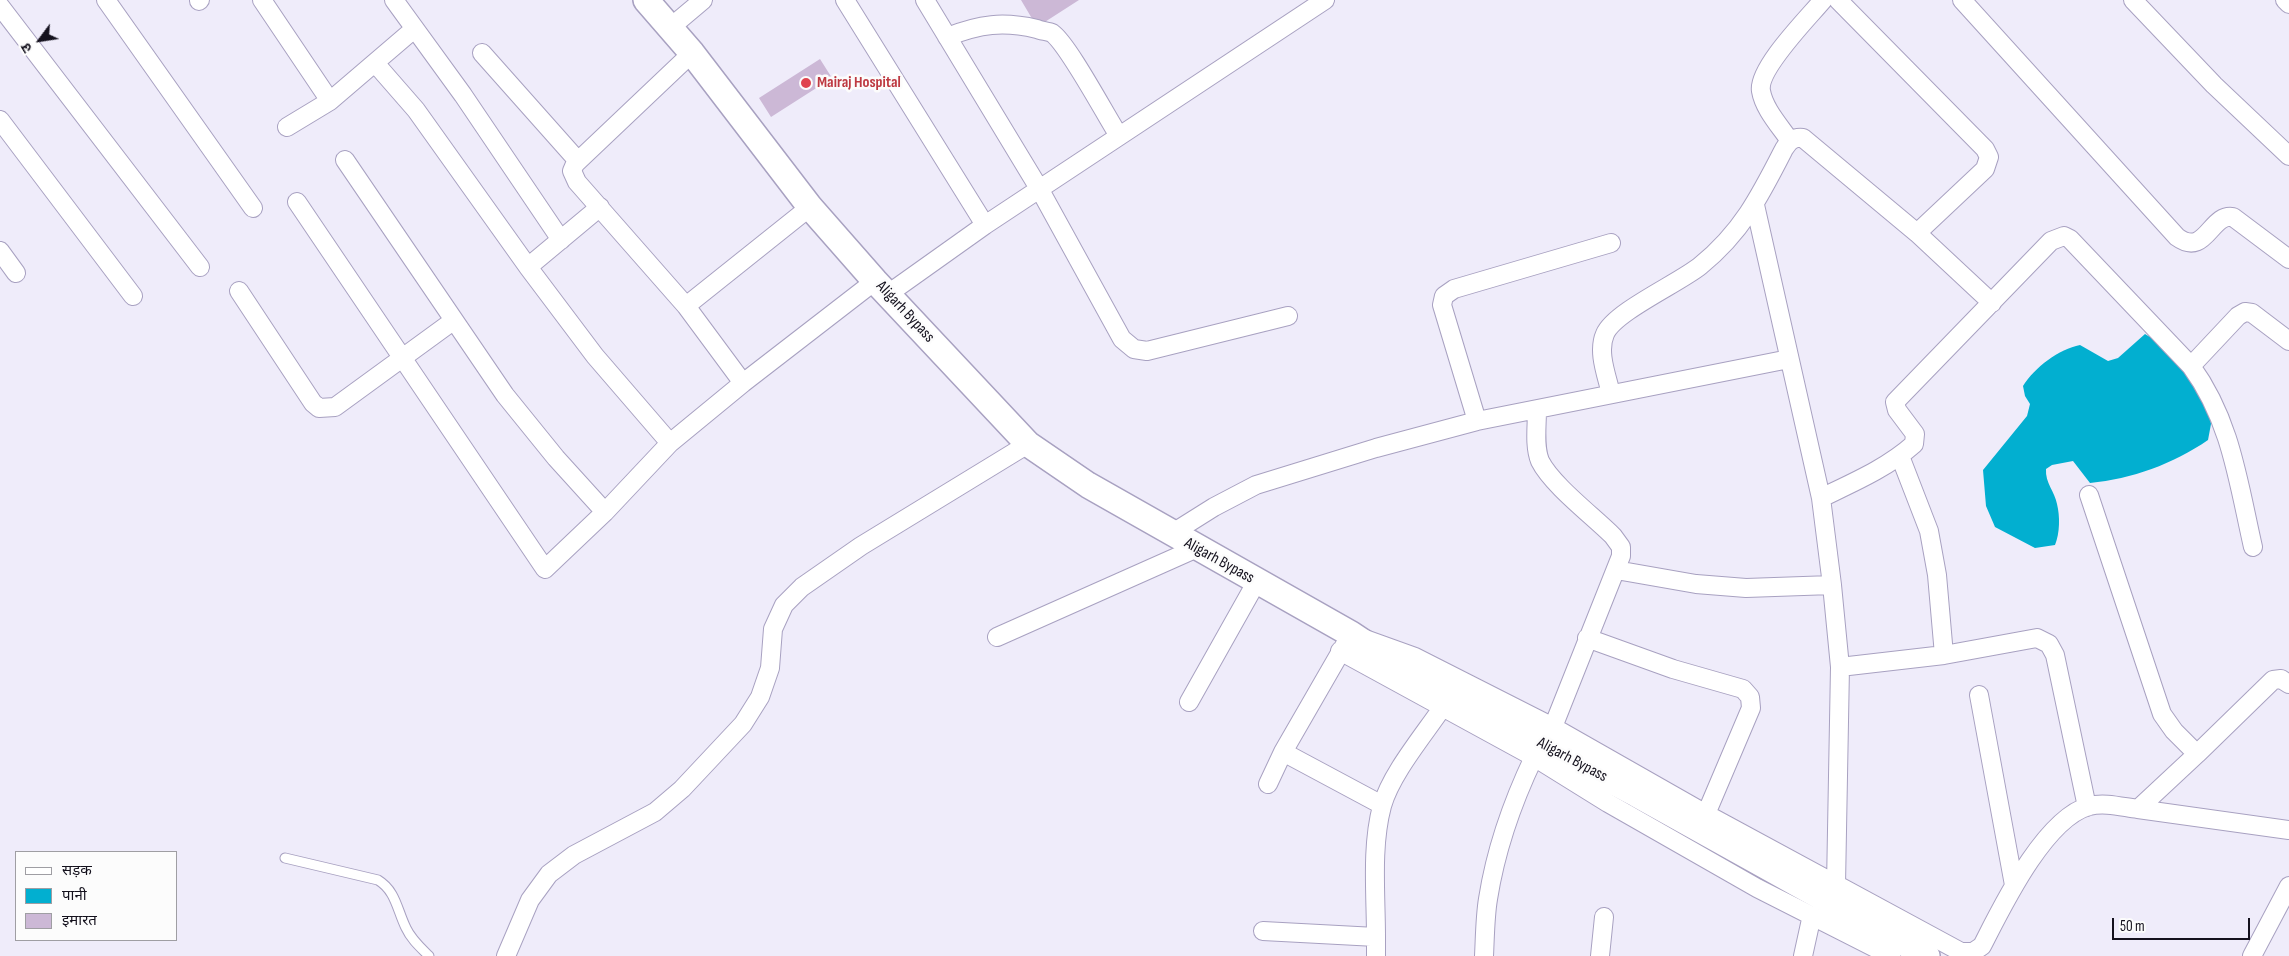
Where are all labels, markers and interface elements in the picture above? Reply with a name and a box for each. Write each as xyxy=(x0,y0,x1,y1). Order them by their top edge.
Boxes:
north arrow xyxy=(15,15,65,65)
text: उ xyxy=(17,40,36,56)
place label: Mairaj Hospital xyxy=(817,73,901,93)
marker: Mairaj Hospital xyxy=(799,76,813,90)
street label: Aligarh Bypass xyxy=(872,277,938,347)
street label: Aligarh Bypass xyxy=(1181,534,1257,588)
street label: Aligarh Bypass xyxy=(1534,733,1610,787)
legend xyxy=(15,851,178,941)
text: सड़क xyxy=(62,861,92,880)
text: पानी xyxy=(62,886,87,905)
scale bar xyxy=(2114,908,2252,940)
text: इमारत xyxy=(62,911,97,930)
text: 50 m xyxy=(2120,917,2145,936)

